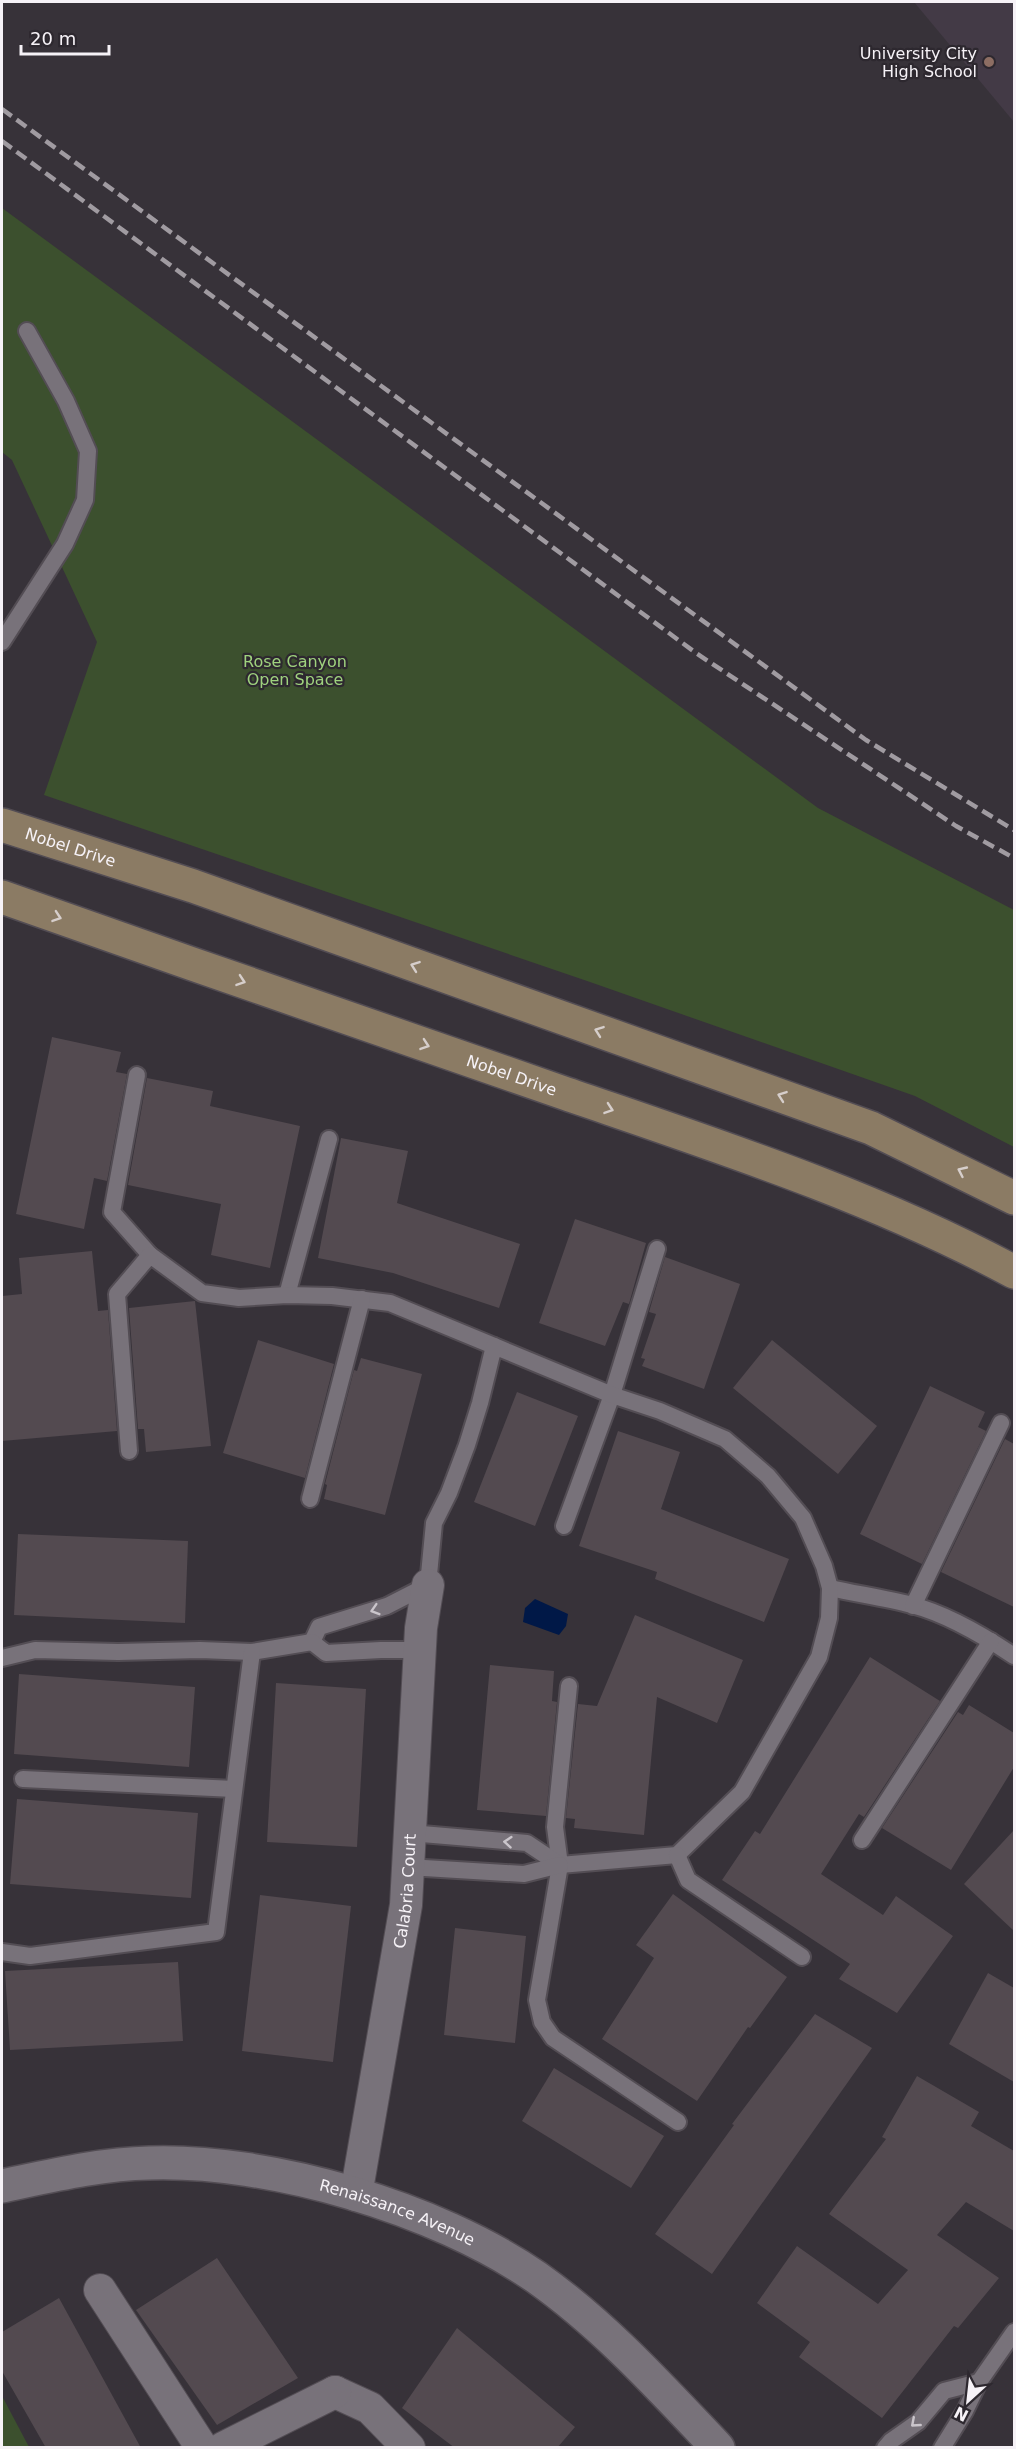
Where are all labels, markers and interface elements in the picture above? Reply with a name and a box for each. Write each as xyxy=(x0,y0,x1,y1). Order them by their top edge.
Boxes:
scale bar xyxy=(21,18,110,56)
text: 20 m xyxy=(30,28,76,49)
place label: University City High School xyxy=(860,44,977,81)
marker: University City High School xyxy=(982,55,996,69)
park label: Rose Canyon Open Space xyxy=(243,652,347,689)
street label: Nobel Drive xyxy=(23,824,118,870)
one-way arrow xyxy=(51,909,62,922)
one-way arrow xyxy=(410,960,421,973)
one-way arrow xyxy=(235,974,246,986)
one-way arrow xyxy=(594,1026,605,1039)
one-way arrow xyxy=(419,1037,430,1050)
street label: Nobel Drive xyxy=(464,1051,559,1099)
one-way arrow xyxy=(778,1091,788,1104)
one-way arrow xyxy=(603,1101,614,1114)
one-way arrow xyxy=(958,1167,969,1179)
one-way arrow xyxy=(370,1603,381,1615)
street label: Calabria Court xyxy=(389,1833,419,1950)
one-way arrow xyxy=(504,1836,513,1849)
street label: Renaissance Avenue xyxy=(318,2175,478,2249)
north arrow xyxy=(938,2371,998,2431)
text: N xyxy=(951,2402,972,2425)
one-way arrow xyxy=(911,2415,922,2426)

